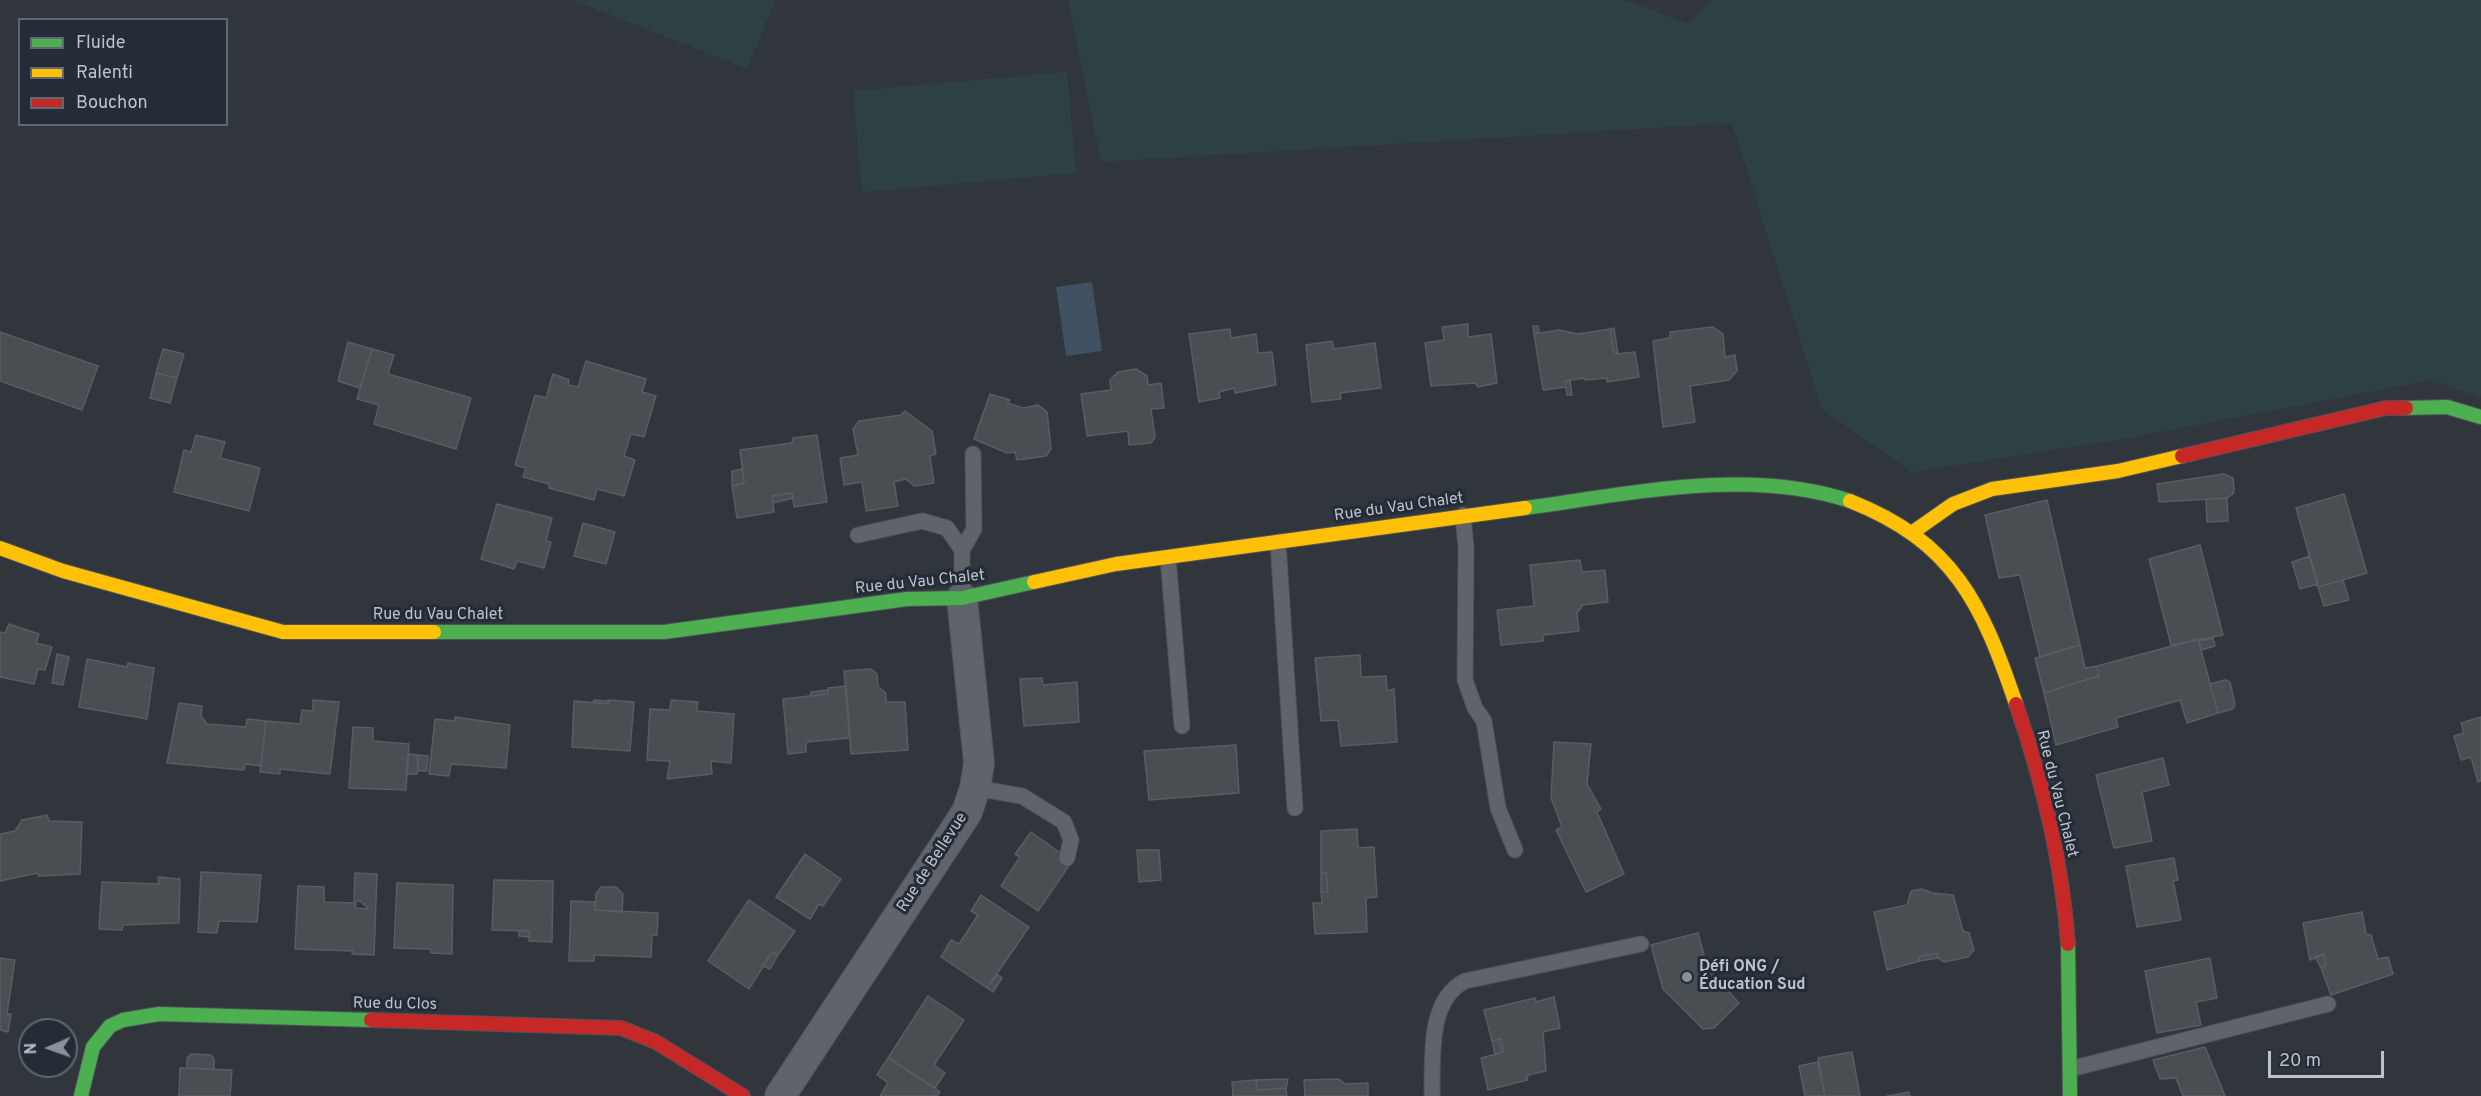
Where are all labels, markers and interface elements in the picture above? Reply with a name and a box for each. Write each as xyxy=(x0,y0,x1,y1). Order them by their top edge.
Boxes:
legend xyxy=(18,18,228,126)
text: Fluide xyxy=(76,32,125,55)
text: Ralenti xyxy=(76,62,133,85)
text: Bouchon xyxy=(76,92,148,115)
street label: Rue du Vau Chalet xyxy=(1333,489,1465,527)
street label: Rue du Vau Chalet xyxy=(854,567,986,599)
street label: Rue du Vau Chalet xyxy=(373,606,503,626)
street label: Rue du Vau Chalet xyxy=(2031,728,2081,860)
street label: Rue de Bellevue xyxy=(894,810,972,916)
place label: Défi ONG / Éducation Sud xyxy=(1699,958,1805,996)
marker: Défi ONG / Éducation Sud xyxy=(1680,970,1694,984)
street label: Rue du Clos xyxy=(353,995,437,1015)
north arrow xyxy=(18,1018,78,1078)
scale bar xyxy=(2271,1039,2386,1077)
text: N xyxy=(22,1042,42,1055)
text: 20 m xyxy=(2279,1050,2321,1073)

